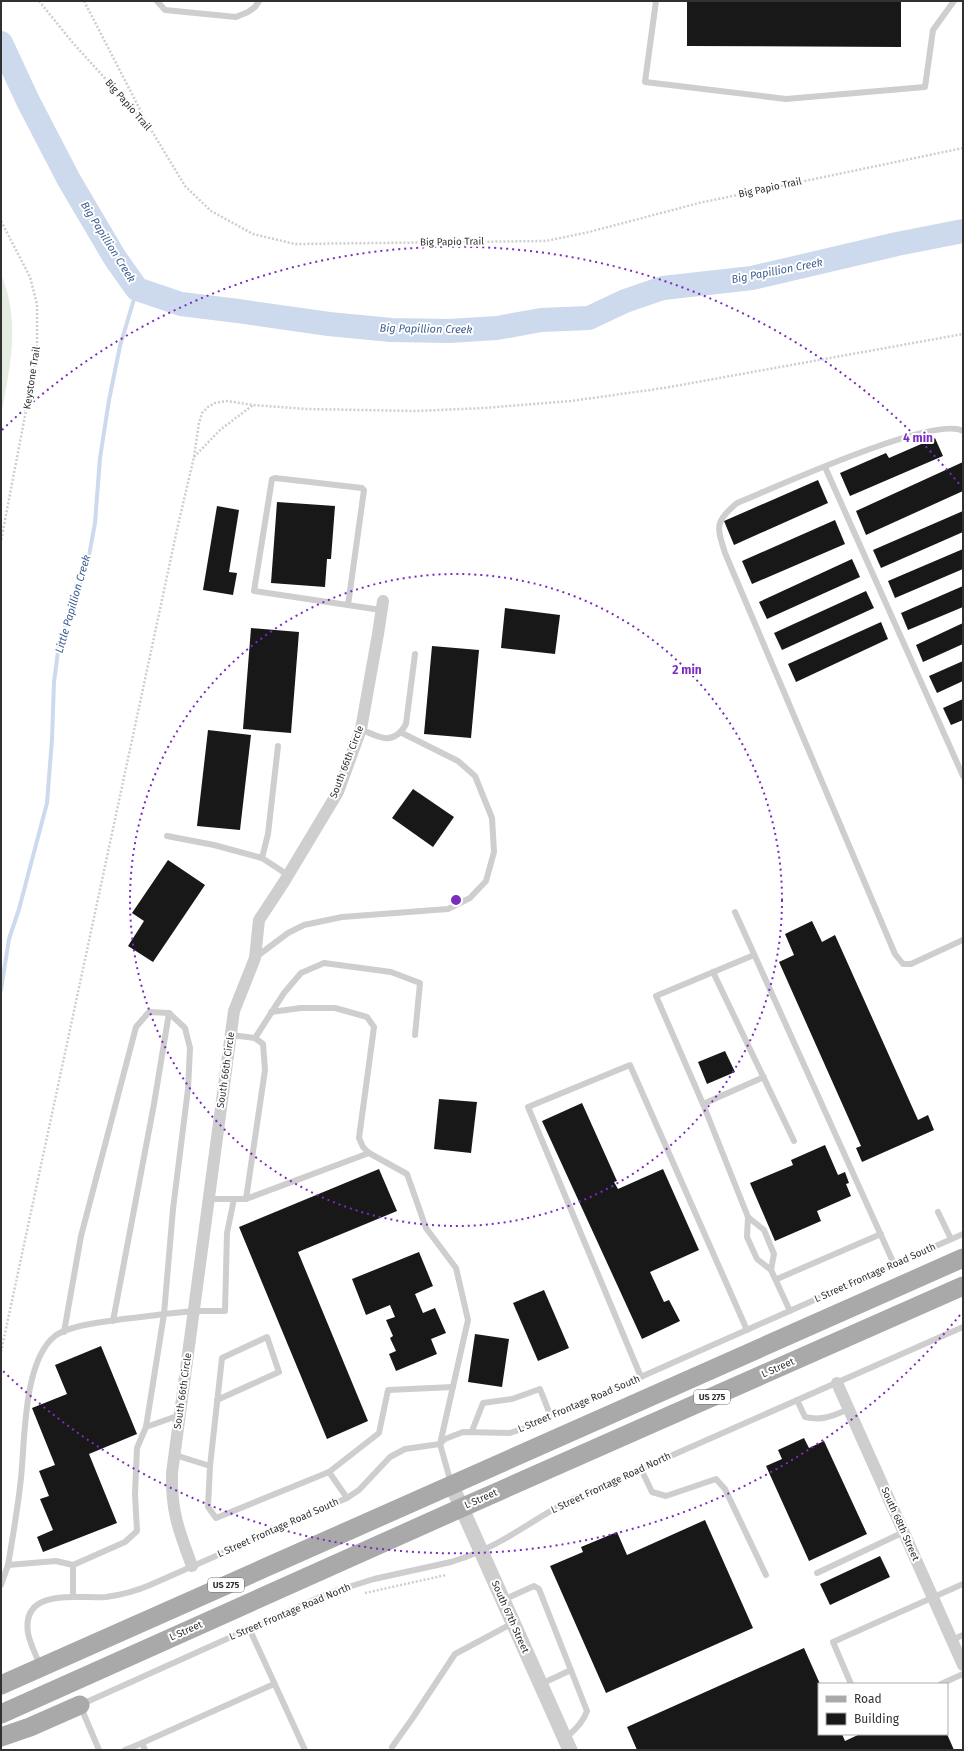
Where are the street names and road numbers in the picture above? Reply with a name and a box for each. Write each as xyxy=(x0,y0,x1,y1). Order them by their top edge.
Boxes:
street label: Big Papio Trail xyxy=(102,77,154,133)
street label: Big Papio Trail xyxy=(737,175,803,201)
street label: Big Papio Trail xyxy=(420,235,484,249)
street label: Keystone Trail xyxy=(21,346,43,410)
street label: South 66th Circle xyxy=(328,724,366,800)
street label: South 66th Circle xyxy=(215,1031,237,1109)
street label: L Street Frontage Road South xyxy=(812,1241,938,1305)
street label: South 66th Circle xyxy=(172,1352,194,1430)
street label: L Street xyxy=(760,1355,797,1381)
street label: L Street Frontage Road South xyxy=(516,1373,642,1435)
road number: US 275 xyxy=(694,1390,730,1404)
street label: L Street Frontage Road North xyxy=(549,1450,673,1516)
street label: South 68th Street xyxy=(878,1485,922,1563)
street label: L Street xyxy=(463,1486,500,1512)
street label: L Street Frontage Road South xyxy=(215,1496,341,1560)
road number: US 275 xyxy=(208,1578,244,1592)
street label: South 67th Street xyxy=(489,1579,532,1655)
street label: L Street Frontage Road North xyxy=(227,1581,353,1643)
street label: L Street xyxy=(168,1618,205,1644)

